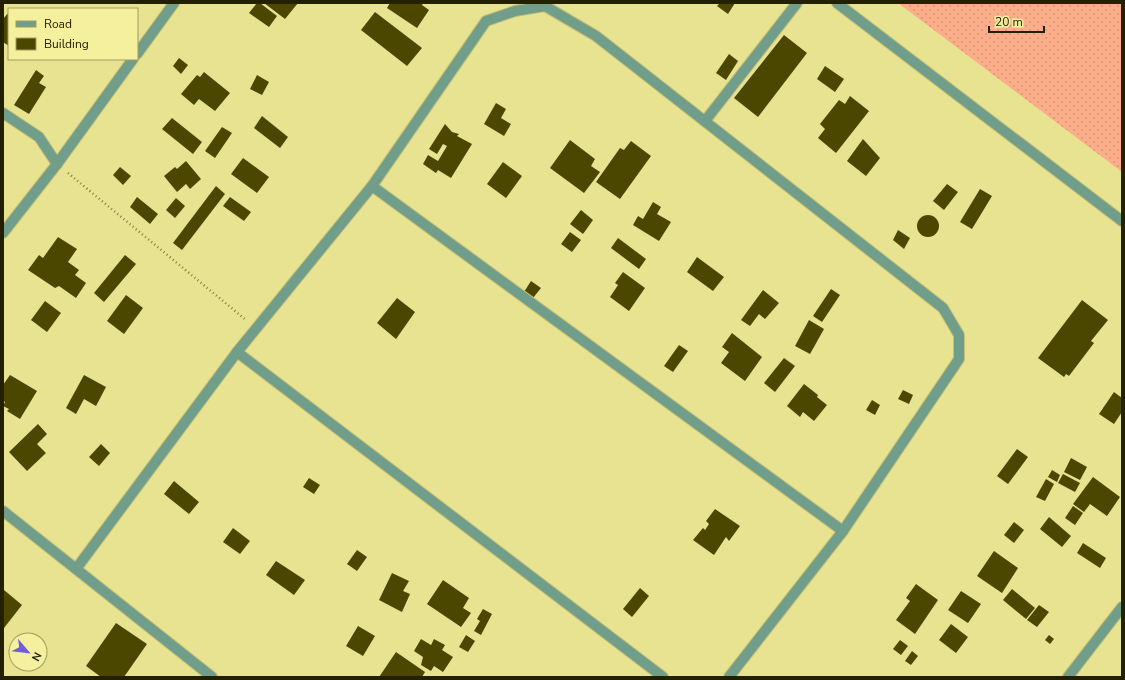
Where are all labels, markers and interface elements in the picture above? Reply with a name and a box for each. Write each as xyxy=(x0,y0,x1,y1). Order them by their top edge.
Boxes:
legend xyxy=(8,8,138,60)
scale bar xyxy=(989,8,1044,34)
text: 20 m xyxy=(995,14,1023,30)
text: Road xyxy=(44,16,72,32)
text: Building xyxy=(44,36,89,52)
north arrow xyxy=(8,632,48,672)
text: N xyxy=(28,649,45,664)

